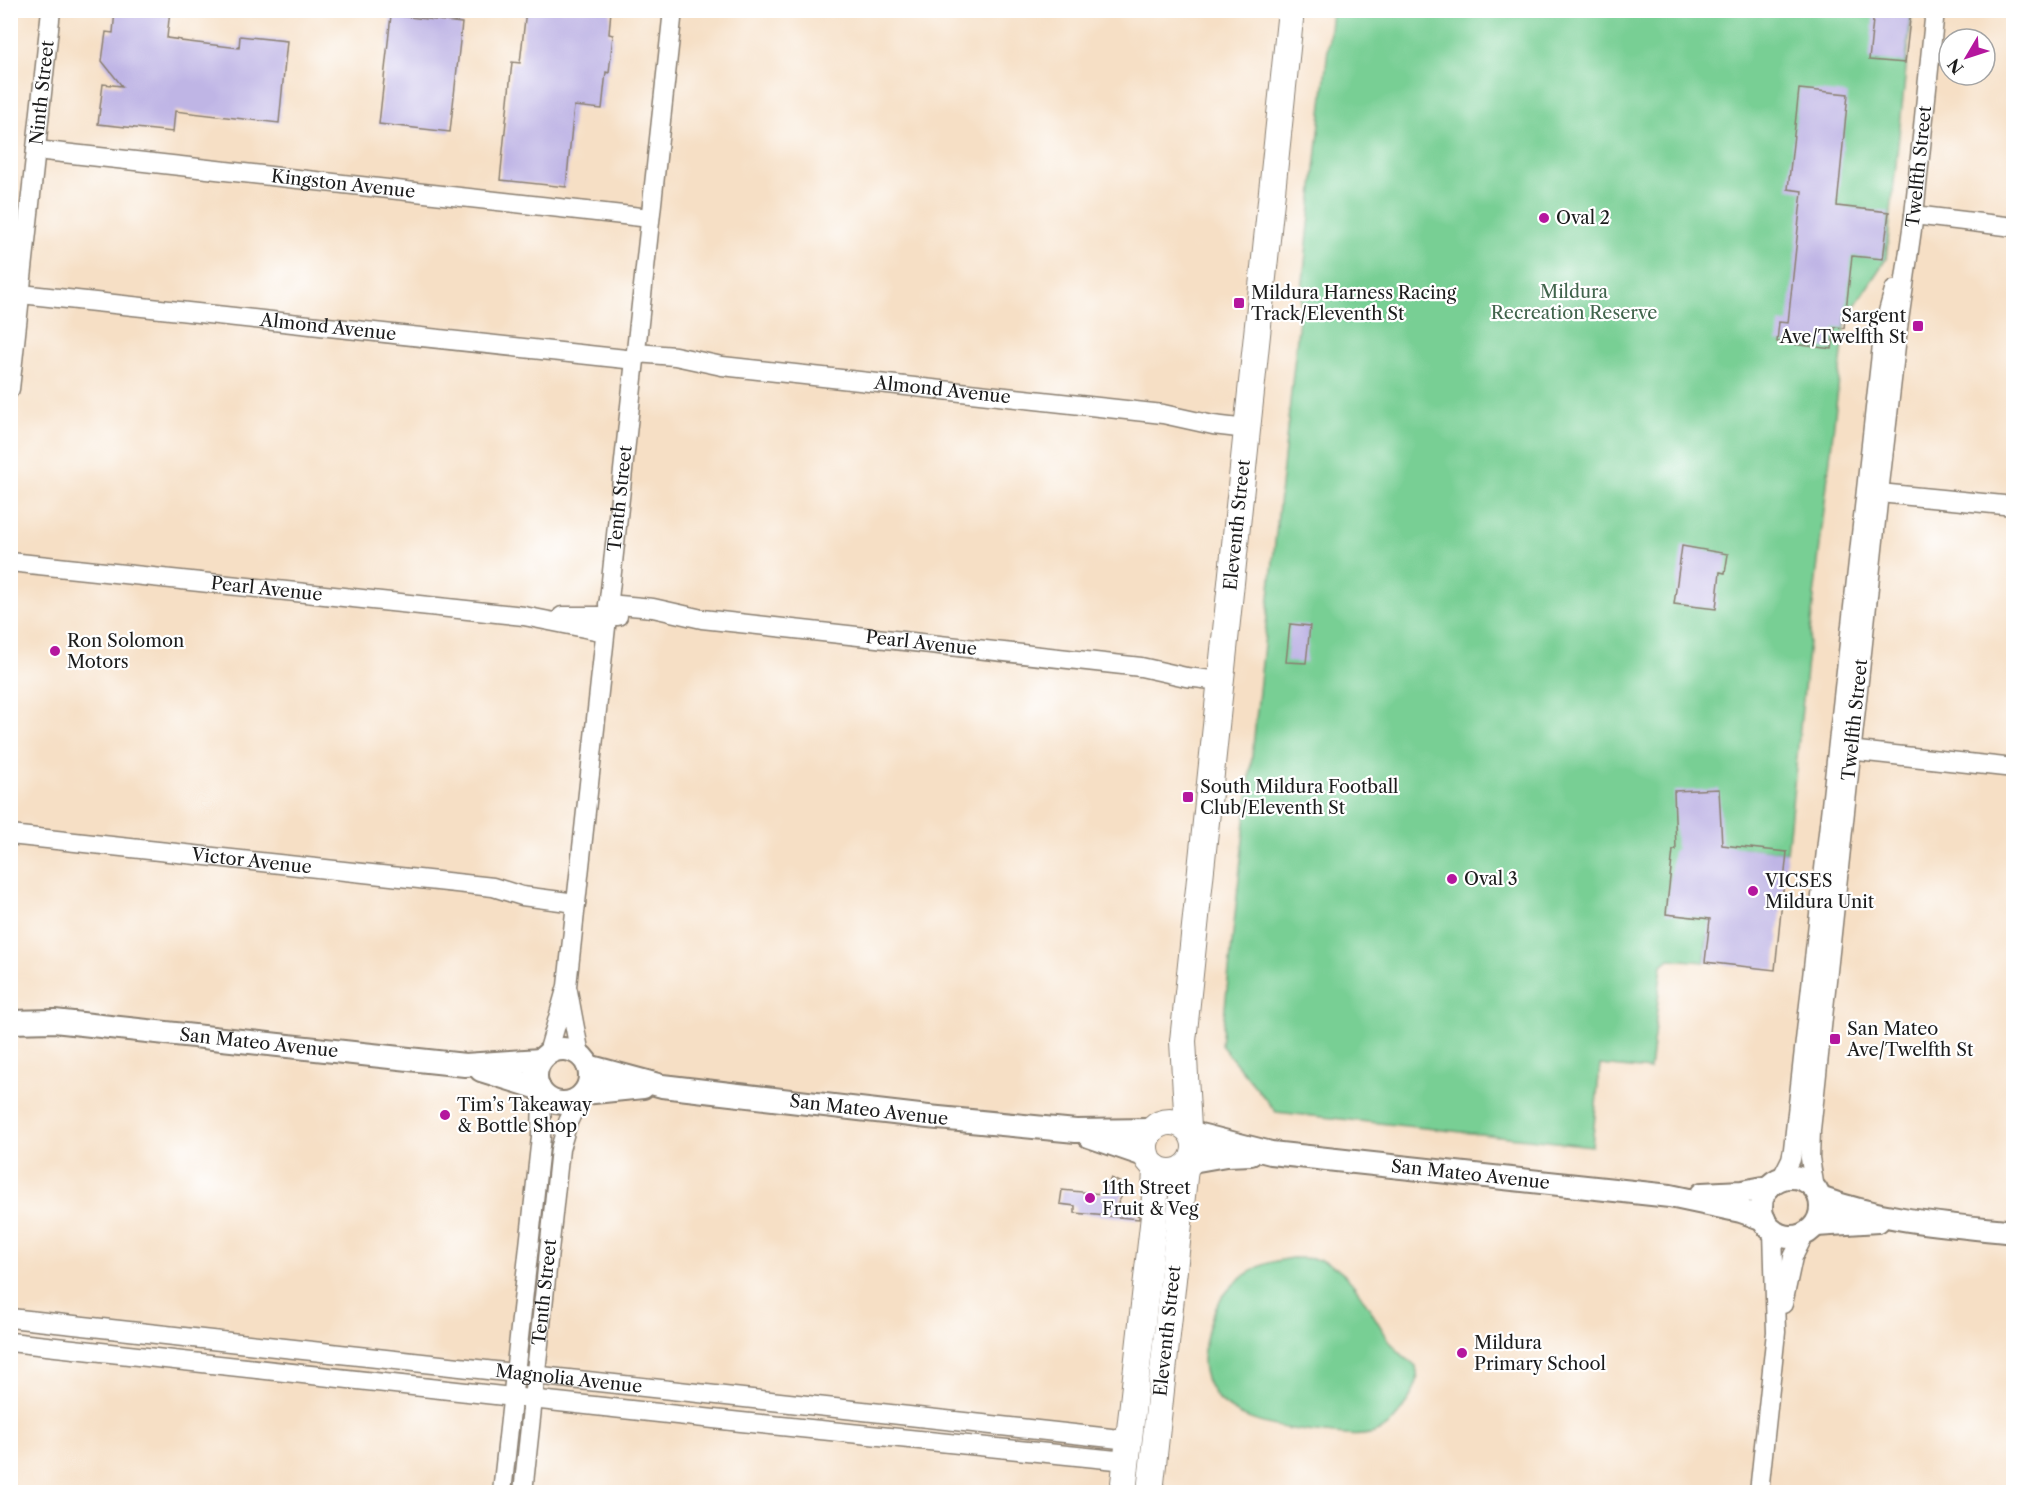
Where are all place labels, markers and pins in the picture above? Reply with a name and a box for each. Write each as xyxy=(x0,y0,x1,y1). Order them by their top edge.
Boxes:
place label: Oval 2 xyxy=(1556,207,1610,229)
marker: Oval 2 xyxy=(1537,211,1551,225)
place label: Mildura Harness Racing Track/Eleventh St xyxy=(1251,282,1457,325)
marker: Mildura Harness Racing Track/Eleventh St xyxy=(1232,296,1246,310)
place label: Sargent Ave/Twelfth St xyxy=(1779,305,1907,348)
marker: Sargent Ave/Twelfth St xyxy=(1911,319,1925,333)
place label: Ron Solomon Motors xyxy=(67,630,184,673)
marker: Ron Solomon Motors xyxy=(48,644,62,658)
place label: South Mildura Football Club/Eleventh St xyxy=(1200,776,1398,819)
marker: South Mildura Football Club/Eleventh St xyxy=(1181,790,1195,804)
place label: Oval 3 xyxy=(1464,868,1518,890)
place label: VICSES Mildura Unit xyxy=(1764,870,1875,913)
marker: Oval 3 xyxy=(1445,872,1459,886)
marker: VICSES Mildura Unit xyxy=(1746,884,1760,898)
place label: San Mateo Ave/Twelfth St xyxy=(1846,1018,1974,1061)
marker: San Mateo Ave/Twelfth St xyxy=(1828,1032,1842,1046)
place label: Tim’s Takeaway & Bottle Shop xyxy=(457,1094,593,1137)
marker: Tim’s Takeaway & Bottle Shop xyxy=(438,1108,452,1122)
place label: 11th Street Fruit & Veg xyxy=(1102,1177,1199,1220)
marker: 11th Street Fruit & Veg xyxy=(1083,1191,1097,1205)
place label: Mildura Primary School xyxy=(1474,1332,1606,1375)
marker: Mildura Primary School xyxy=(1455,1346,1469,1360)

